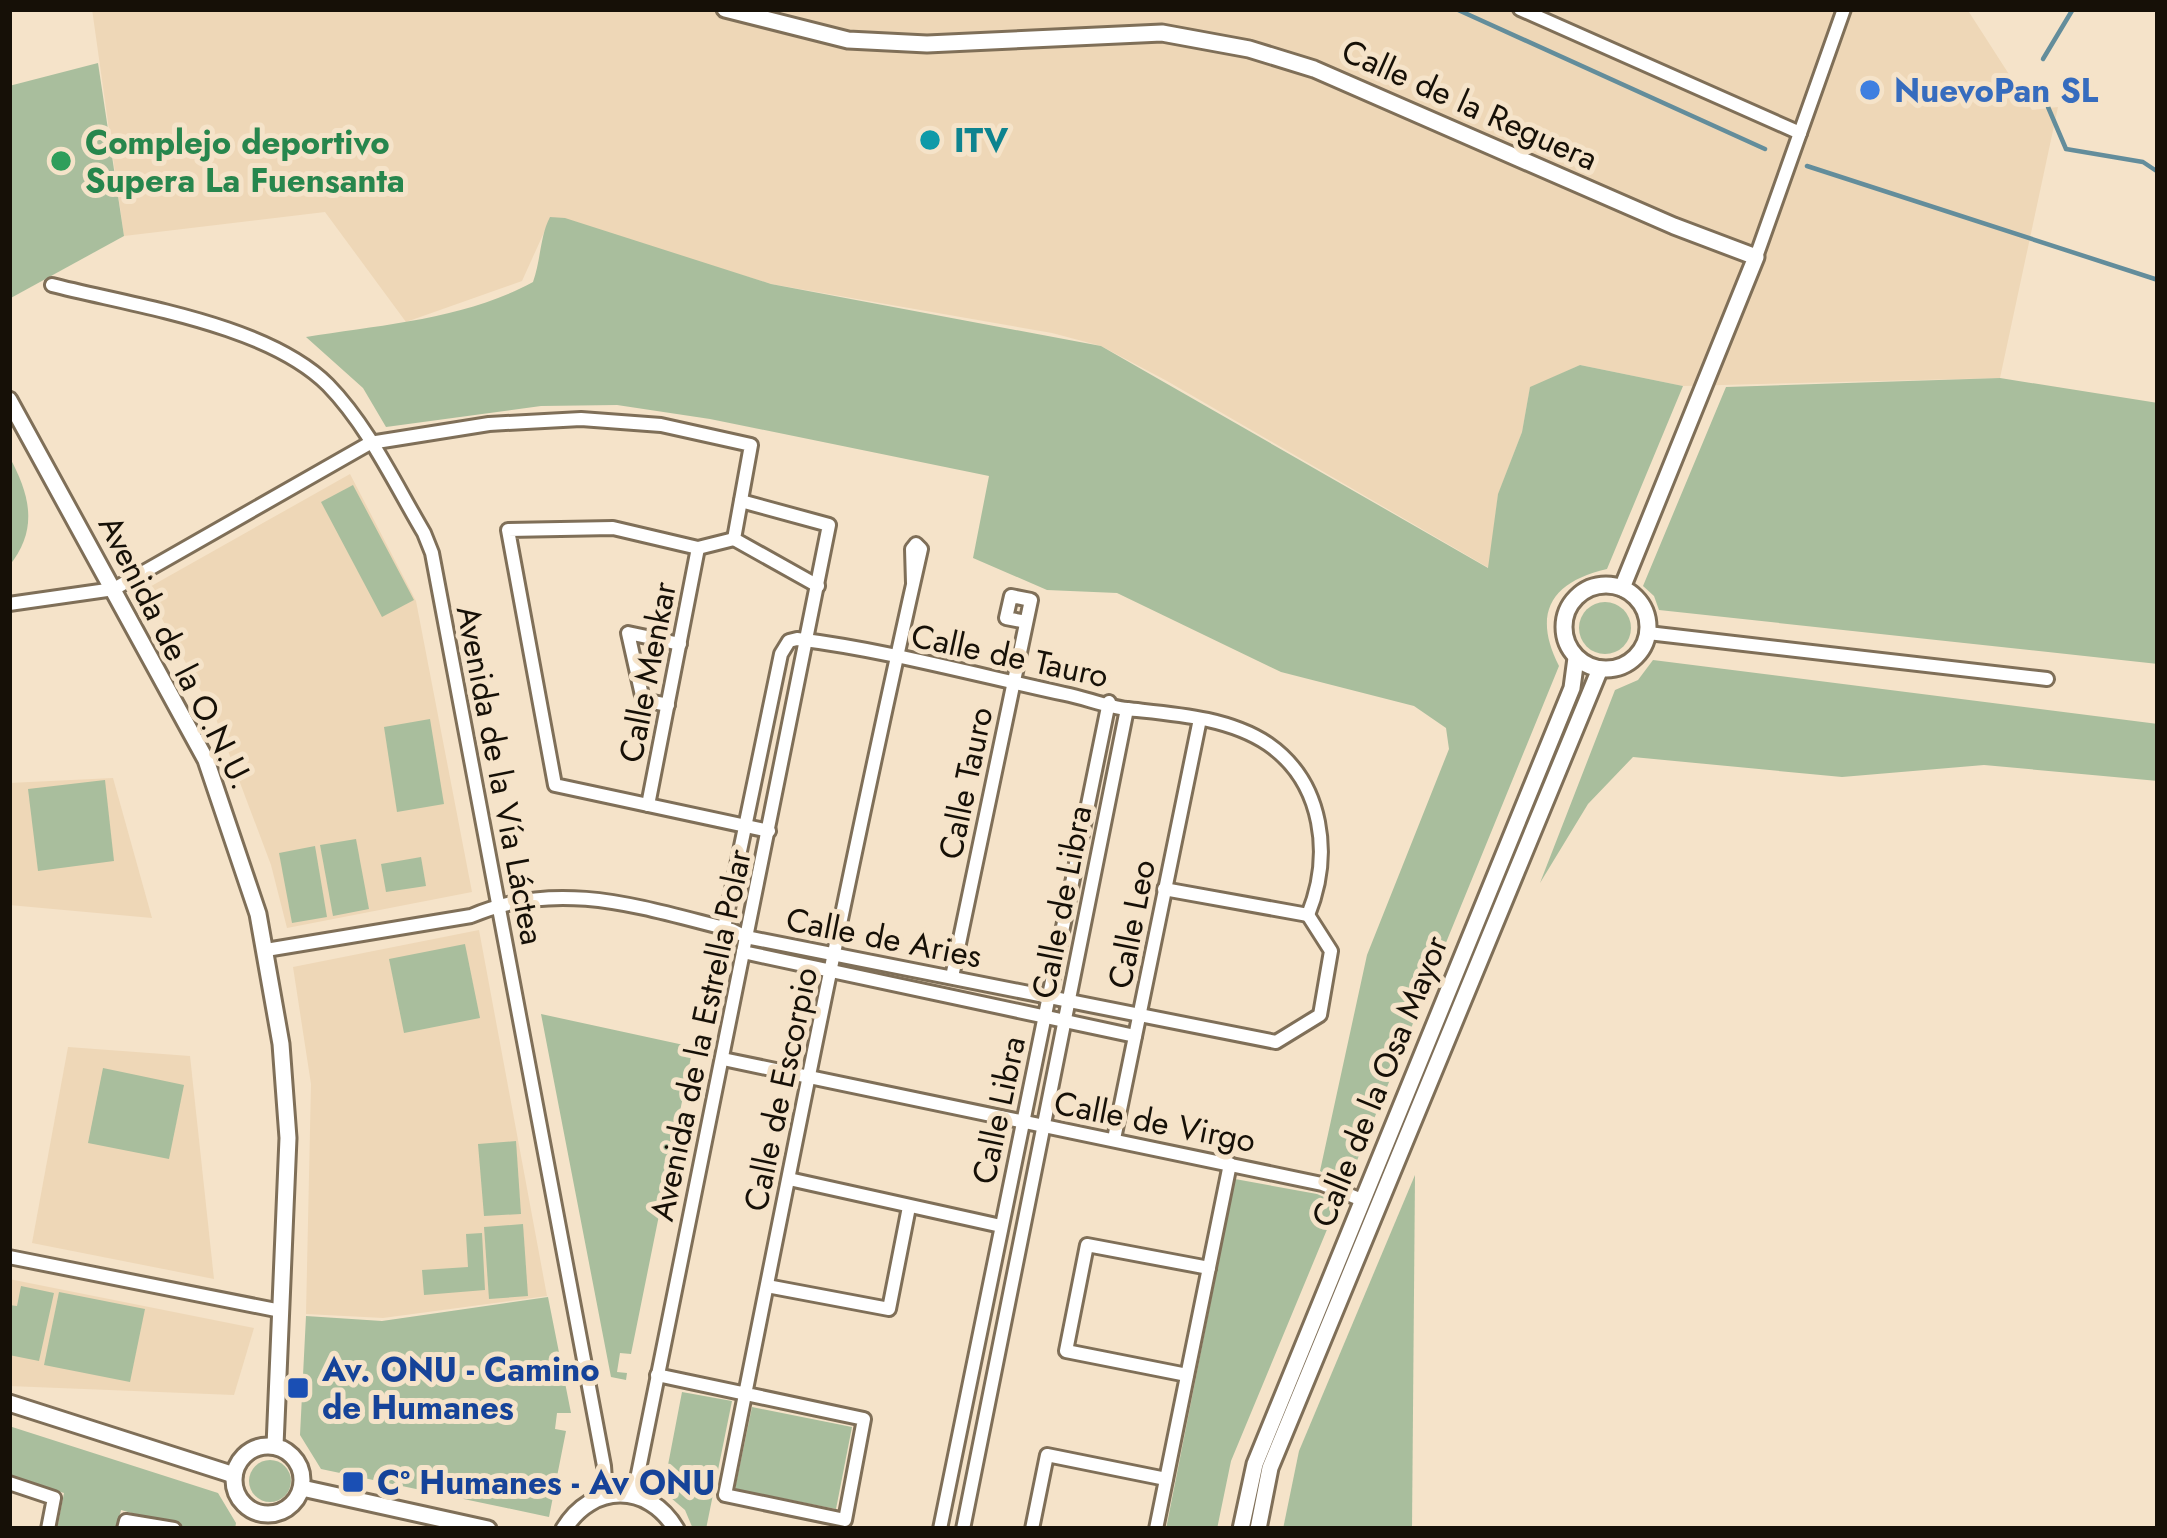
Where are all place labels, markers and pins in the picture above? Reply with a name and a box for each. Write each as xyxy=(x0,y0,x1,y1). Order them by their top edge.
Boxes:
place label: NuevoPan SL xyxy=(1894,67,2099,114)
marker: NuevoPan SL xyxy=(1857,77,1883,103)
place label: ITV xyxy=(954,117,1009,164)
place label: Complejo deportivo Supera La Fuensanta xyxy=(85,119,405,204)
marker: ITV xyxy=(917,127,943,153)
marker: Complejo deportivo Supera La Fuensanta xyxy=(48,148,74,174)
place label: Av. ONU - Camino de Humanes xyxy=(321,1346,600,1431)
marker: Av. ONU - Camino de Humanes xyxy=(285,1375,311,1401)
place label: Cº Humanes - Av ONU xyxy=(377,1459,715,1506)
marker: Cº Humanes - Av ONU xyxy=(340,1469,366,1495)

